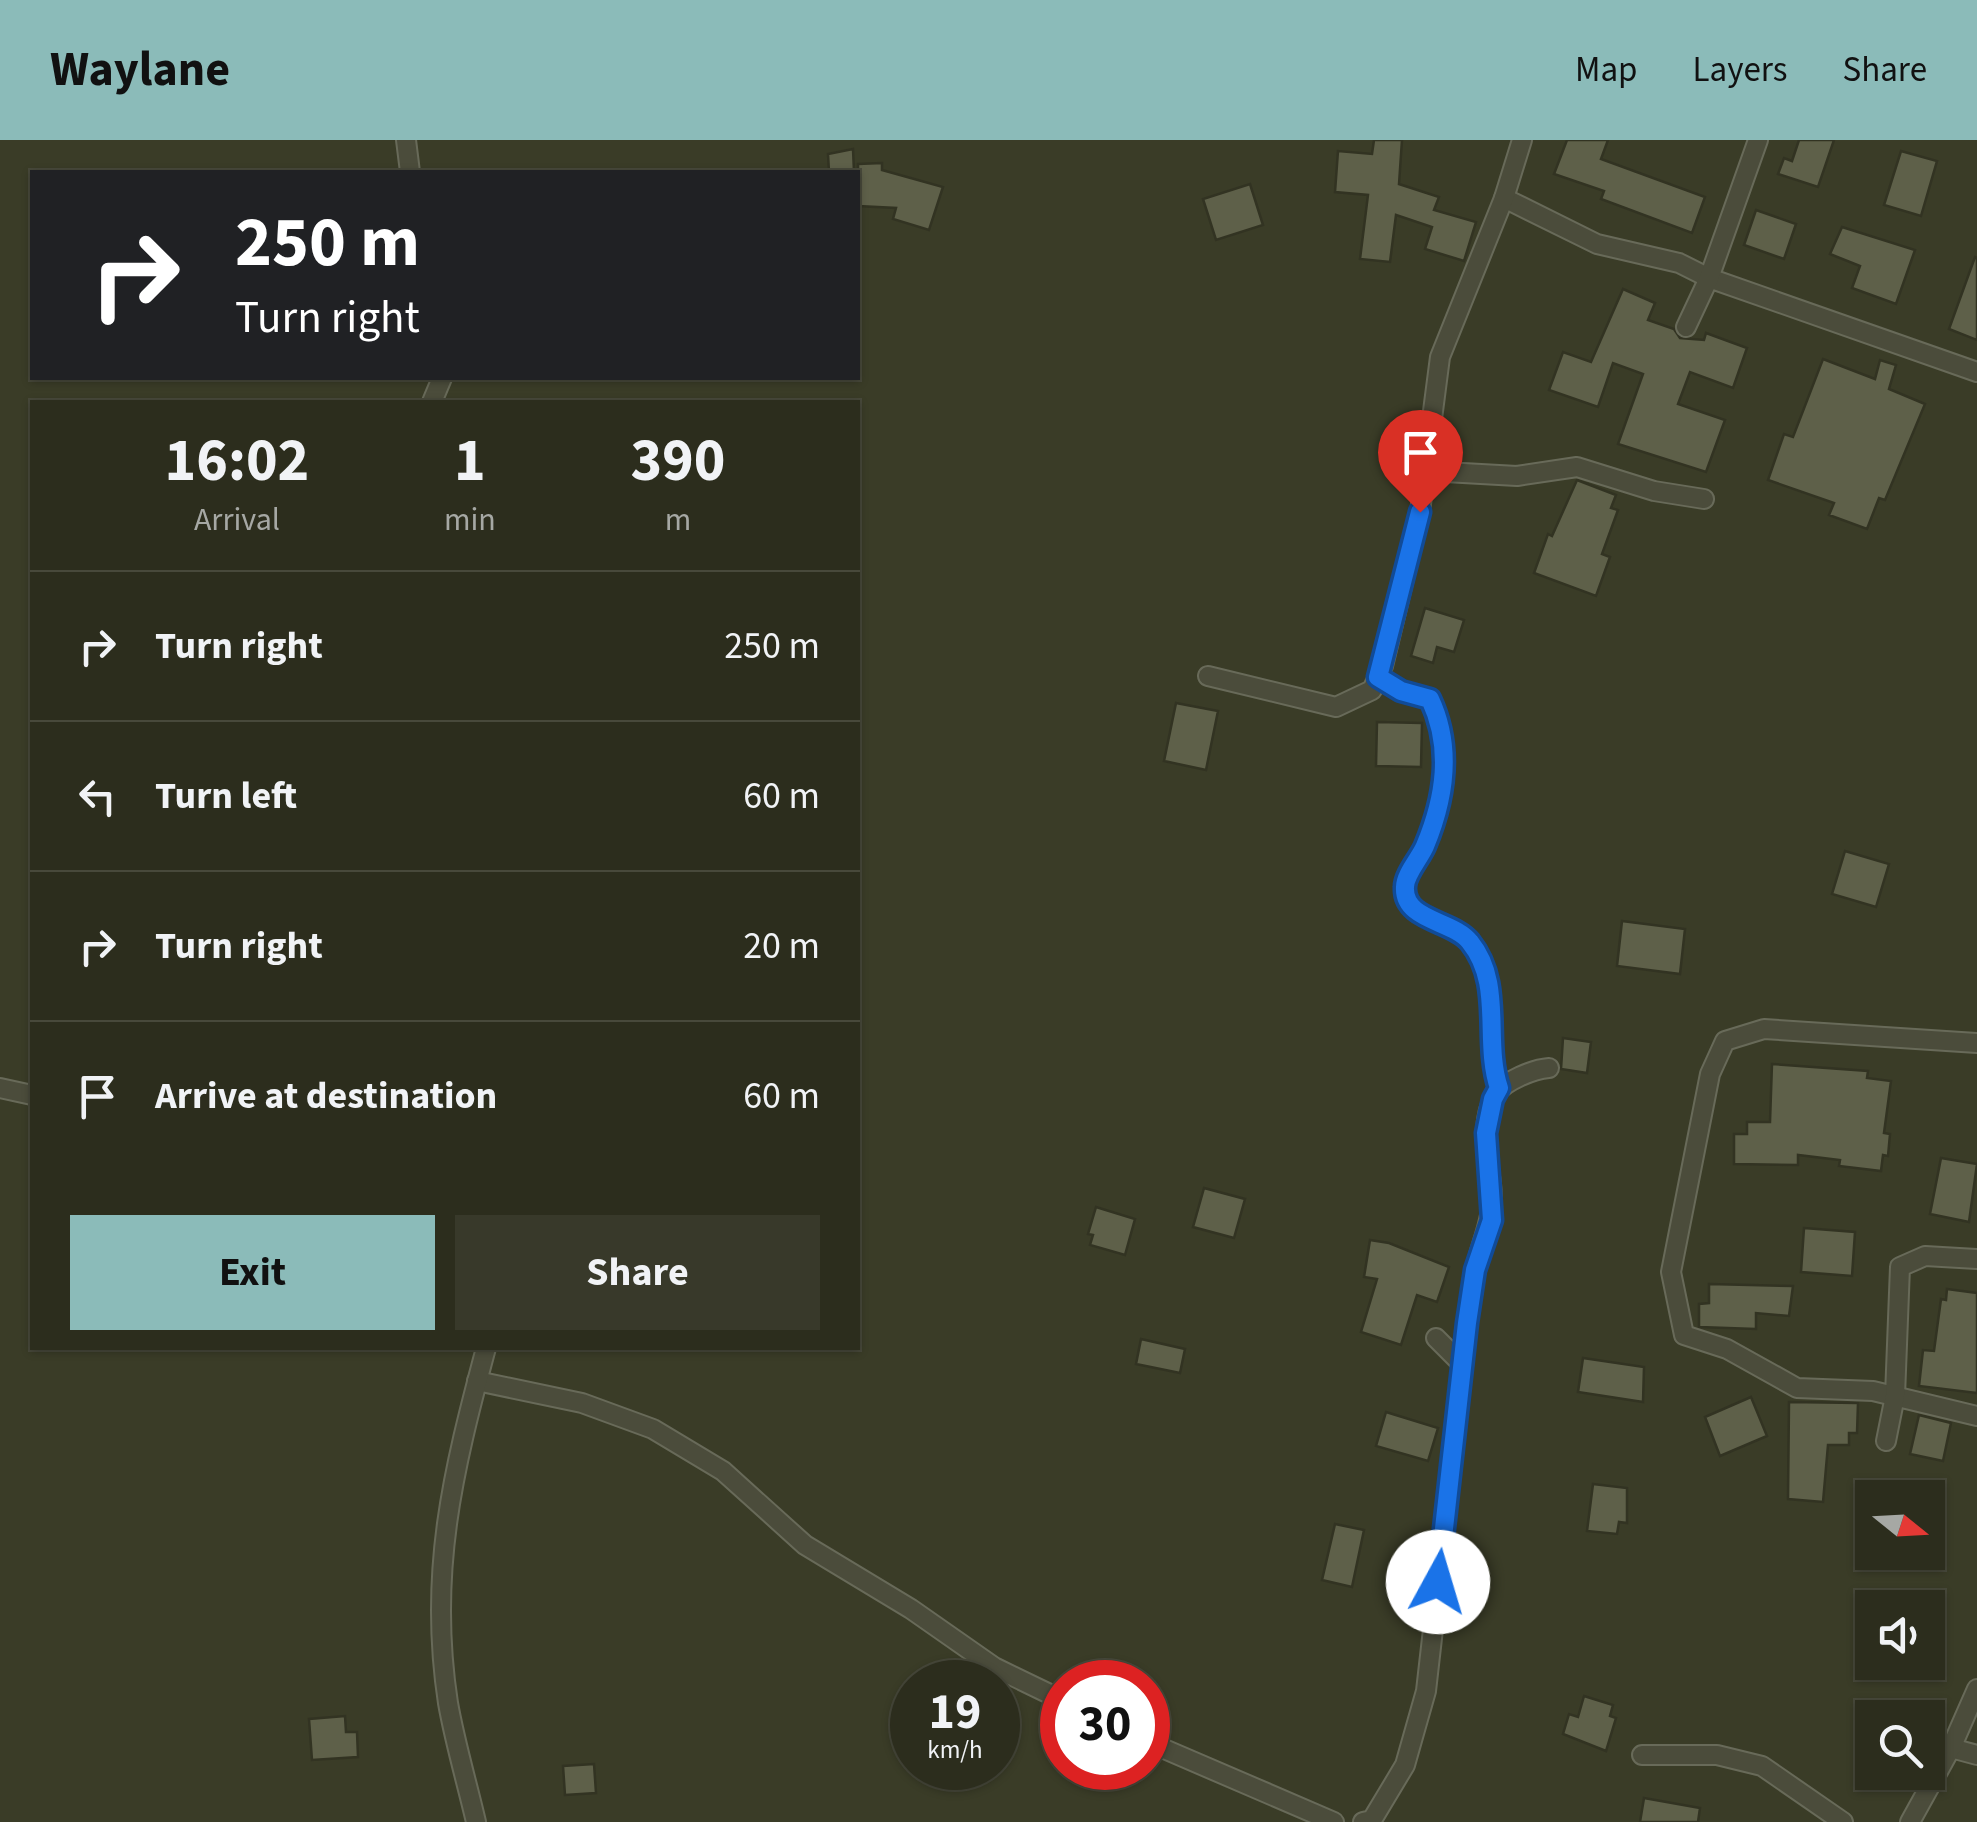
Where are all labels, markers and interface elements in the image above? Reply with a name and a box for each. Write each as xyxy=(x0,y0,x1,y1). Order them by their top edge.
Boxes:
text: Waylane xyxy=(50,36,230,104)
text: Map xyxy=(1575,45,1638,95)
text: Layers xyxy=(1693,45,1787,95)
text: Share xyxy=(1842,45,1927,95)
text: 250 m xyxy=(235,193,420,293)
icon: right xyxy=(70,210,200,340)
text: Turn right xyxy=(235,286,420,350)
pin xyxy=(1378,410,1463,513)
text: 16:02 xyxy=(165,419,309,504)
text: 1 xyxy=(454,419,486,504)
text: 390 xyxy=(630,419,725,504)
icon: arrive xyxy=(1393,425,1448,480)
text: Arrival xyxy=(194,497,280,543)
text: min xyxy=(444,497,496,543)
text: m xyxy=(665,497,691,543)
icon: right xyxy=(70,619,125,674)
text: Turn right xyxy=(155,619,323,673)
text: 250 m xyxy=(724,619,820,673)
icon: left xyxy=(70,769,125,824)
text: Turn left xyxy=(155,769,297,823)
text: 60 m xyxy=(743,769,820,823)
icon: right xyxy=(70,919,125,974)
text: Turn right xyxy=(155,919,323,973)
text: 20 m xyxy=(743,919,820,973)
icon: arrive xyxy=(70,1069,125,1124)
text: Arrive at destination xyxy=(155,1069,497,1123)
text: 60 m xyxy=(743,1069,820,1123)
button: Exit xyxy=(70,1215,435,1330)
button: Share xyxy=(455,1215,820,1330)
north arrow xyxy=(1855,1480,1945,1570)
map controls xyxy=(1855,1480,1945,1790)
position arrow xyxy=(1386,1530,1490,1634)
button: sound xyxy=(1855,1590,1945,1680)
speed limit sign: 30 xyxy=(1040,1660,1170,1790)
text: 19 xyxy=(929,1677,981,1748)
button: search xyxy=(1855,1700,1945,1790)
text: km/h xyxy=(927,1732,983,1768)

